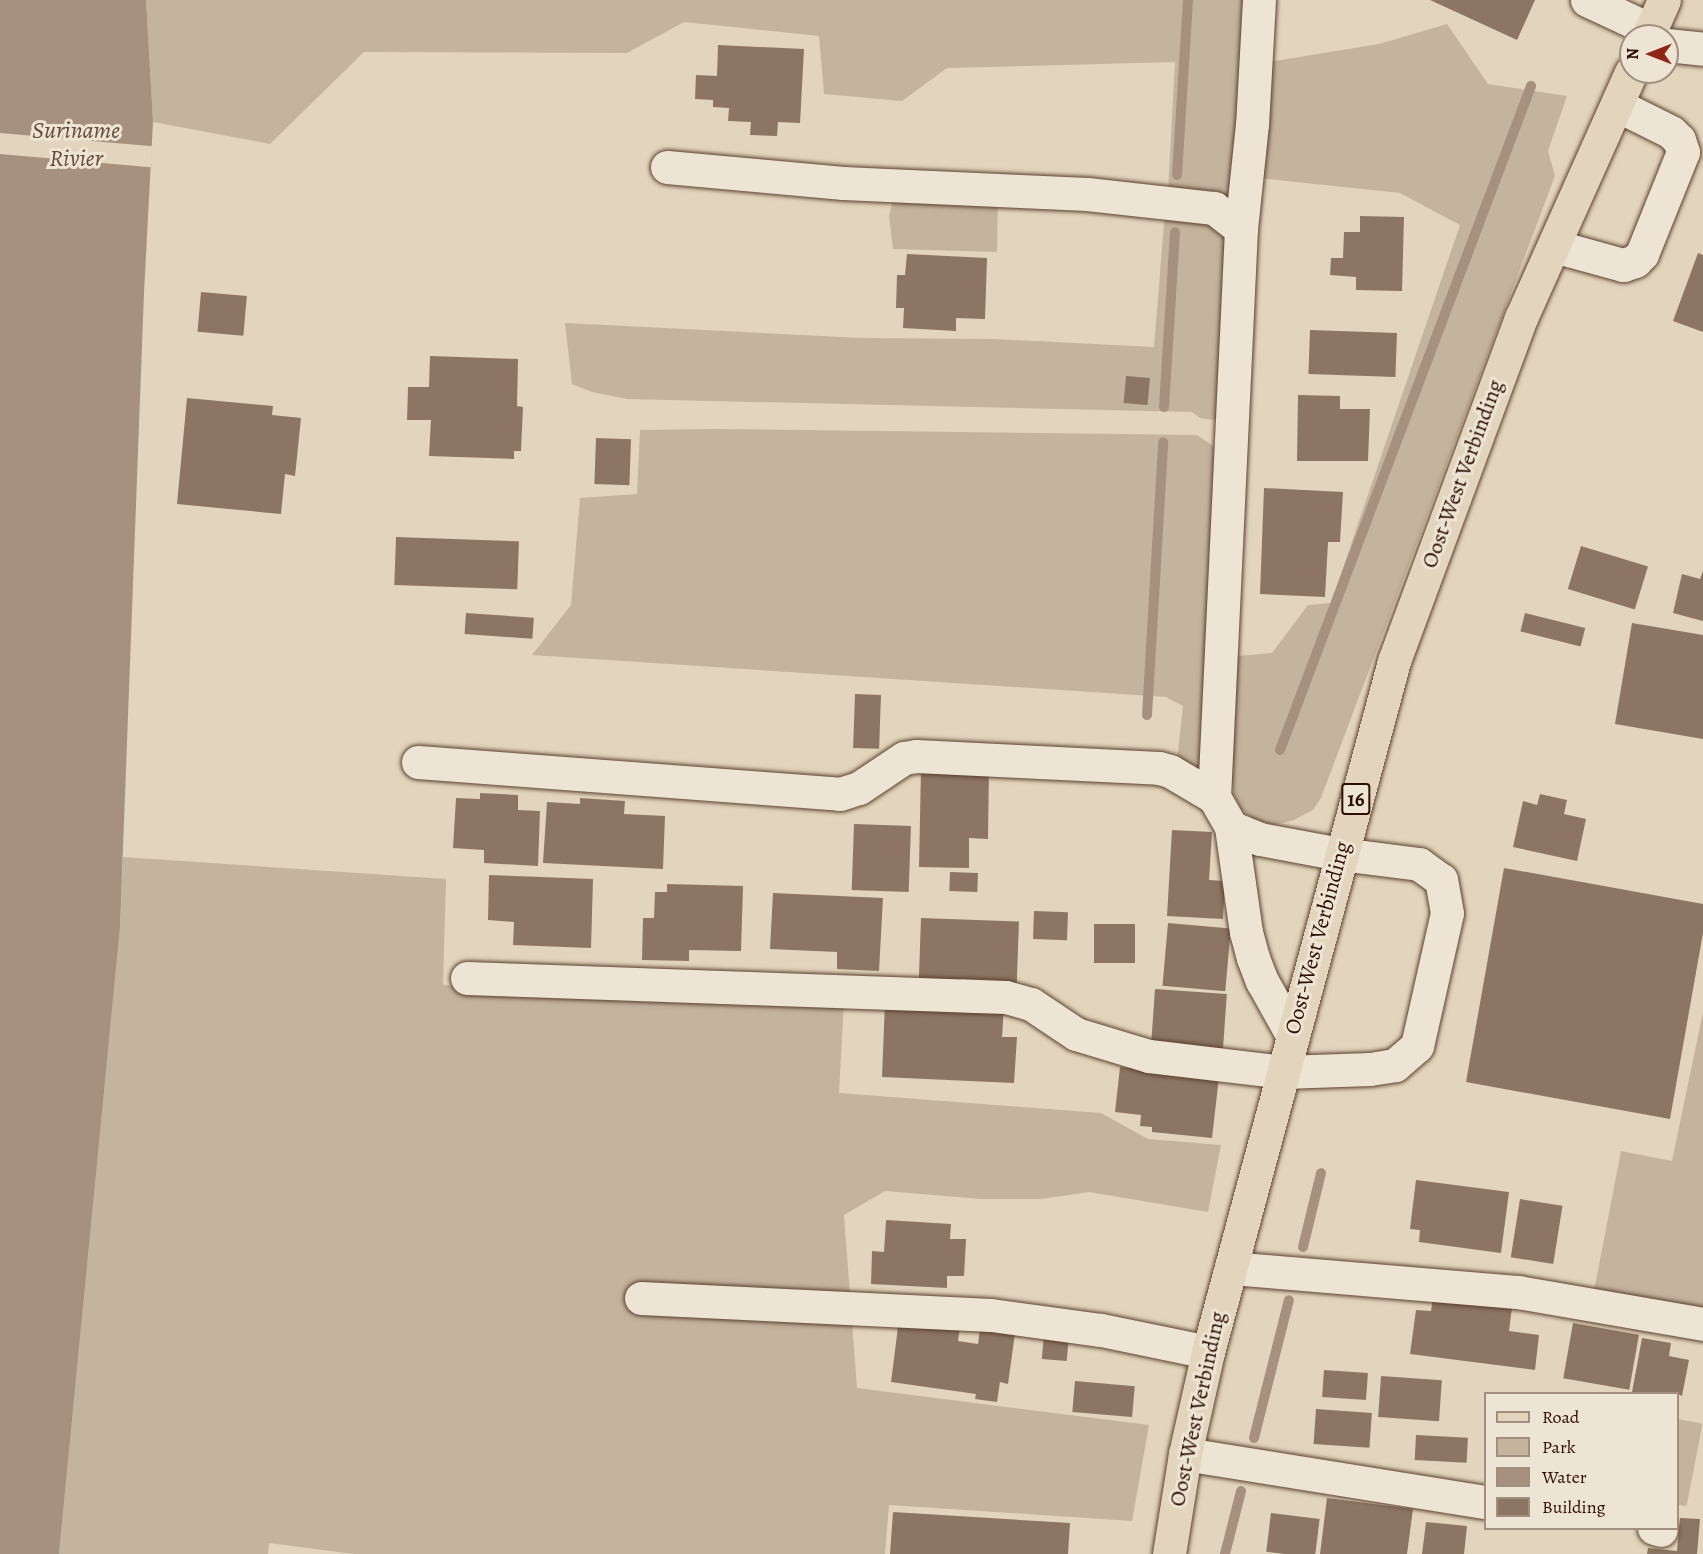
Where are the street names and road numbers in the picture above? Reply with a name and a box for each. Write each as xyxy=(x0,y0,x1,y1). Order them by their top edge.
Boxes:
street label: Oost-West Verbinding xyxy=(1417,376,1509,572)
road number: 16 xyxy=(1341,781,1371,817)
street label: Oost-West Verbinding xyxy=(1280,839,1356,1037)
street label: Oost-West Verbinding xyxy=(1164,1309,1232,1509)

